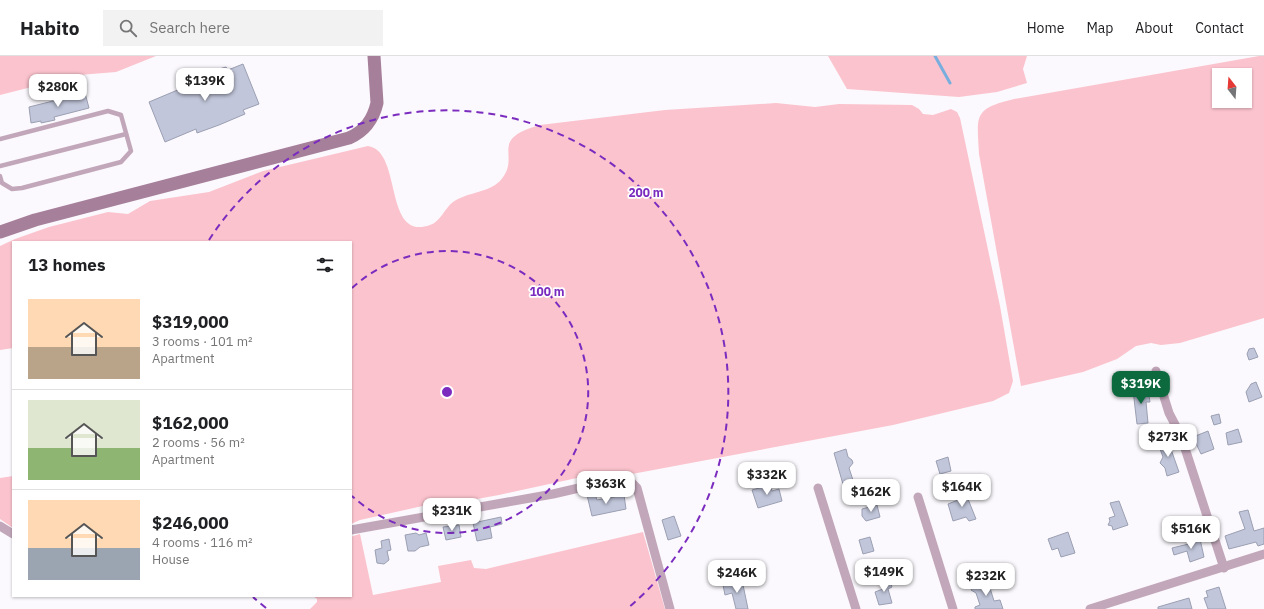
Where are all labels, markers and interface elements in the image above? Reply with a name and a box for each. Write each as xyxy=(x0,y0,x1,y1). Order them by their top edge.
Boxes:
search box xyxy=(103,10,383,46)
text: Habito xyxy=(20,16,79,40)
icon: search xyxy=(117,17,139,39)
text: Search here xyxy=(149,18,230,37)
text: Home xyxy=(1027,19,1064,37)
text: Map xyxy=(1086,19,1113,37)
text: About xyxy=(1135,19,1173,37)
text: Contact xyxy=(1195,19,1244,37)
pin: $139K xyxy=(177,68,233,102)
north arrow xyxy=(1212,68,1252,108)
map controls xyxy=(1212,68,1252,108)
text: $139K xyxy=(185,72,225,89)
pin: $280K xyxy=(30,74,86,108)
text: $280K xyxy=(38,78,78,95)
text: 200 m xyxy=(628,185,664,200)
text: 13 homes xyxy=(28,254,105,276)
icon: filters xyxy=(314,254,336,276)
text: 100 m xyxy=(529,284,565,299)
text: $319,000 xyxy=(152,311,229,333)
icon: home xyxy=(60,315,108,363)
text: 3 rooms · 101 m² xyxy=(152,333,253,350)
text: Apartment xyxy=(152,350,215,367)
pin: $319K xyxy=(1113,371,1169,405)
text: $319K xyxy=(1121,375,1161,392)
centre of rings xyxy=(440,385,454,399)
text: $162,000 xyxy=(152,412,229,434)
icon: home xyxy=(60,416,108,464)
pin: $273K xyxy=(1140,424,1196,458)
text: $273K xyxy=(1148,428,1188,445)
text: 2 rooms · 56 m² xyxy=(152,434,245,451)
text: Apartment xyxy=(152,451,215,468)
pin: $332K xyxy=(739,462,795,496)
text: $332K xyxy=(747,466,787,483)
pin: $363K xyxy=(578,471,634,505)
pin: $164K xyxy=(934,474,990,508)
text: $363K xyxy=(586,475,626,492)
text: $164K xyxy=(942,478,982,495)
pin: $162K xyxy=(843,479,899,513)
text: $162K xyxy=(851,483,891,500)
pin: $231K xyxy=(424,498,480,532)
text: $231K xyxy=(432,502,472,519)
text: $246,000 xyxy=(152,512,229,534)
icon: home xyxy=(60,516,108,564)
pin: $516K xyxy=(1163,516,1219,550)
text: $516K xyxy=(1171,520,1211,537)
text: 4 rooms · 116 m² xyxy=(152,534,253,551)
text: House xyxy=(152,551,189,568)
pin: $149K xyxy=(856,559,912,593)
pin: $246K xyxy=(709,560,765,594)
text: $149K xyxy=(864,563,904,580)
pin: $232K xyxy=(958,563,1014,597)
text: $246K xyxy=(717,564,757,581)
text: $232K xyxy=(966,567,1006,584)

